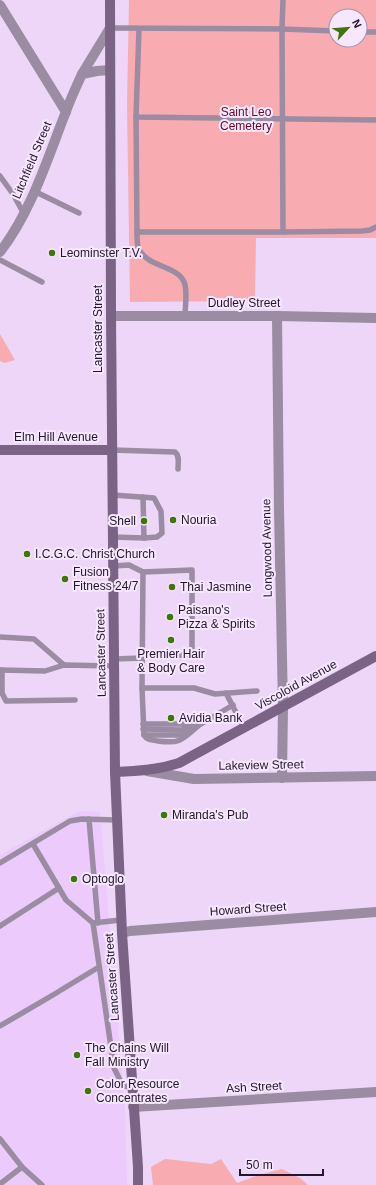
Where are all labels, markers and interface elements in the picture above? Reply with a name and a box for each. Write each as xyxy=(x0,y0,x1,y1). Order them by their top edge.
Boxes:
north arrow xyxy=(328,8,368,48)
text: N xyxy=(350,17,364,30)
park label: Saint Leo Cemetery xyxy=(220,105,272,133)
street label: Litchfield Street xyxy=(9,119,55,201)
place label: Leominster T.V. xyxy=(60,246,142,260)
marker: Leominster T.V. xyxy=(47,248,57,258)
street label: Lancaster Street xyxy=(91,284,105,373)
street label: Dudley Street xyxy=(208,296,281,310)
street label: Elm Hill Avenue xyxy=(14,430,98,444)
street label: Longwood Avenue xyxy=(259,498,275,597)
place label: Nouria xyxy=(181,513,217,527)
place label: Shell xyxy=(109,514,136,528)
marker: Nouria xyxy=(168,515,178,525)
marker: Shell xyxy=(139,516,149,526)
place label: I.C.G.C. Christ Church xyxy=(35,547,155,561)
marker: I.C.G.C. Christ Church xyxy=(22,549,32,559)
place label: Fusion Fitness 24/7 xyxy=(73,565,139,593)
marker: Fusion Fitness 24/7 xyxy=(60,574,70,584)
place label: Thai Jasmine xyxy=(180,580,252,594)
marker: Thai Jasmine xyxy=(167,582,177,592)
place label: Paisano's Pizza & Spirits xyxy=(178,603,255,631)
street label: Lancaster Street xyxy=(93,608,109,697)
marker: Paisano's Pizza & Spirits xyxy=(165,612,175,622)
marker: Premier Hair & Body Care xyxy=(166,635,176,645)
place label: Premier Hair & Body Care xyxy=(137,647,205,675)
street label: Viscoloid Avenue xyxy=(253,657,339,713)
place label: Avidia Bank xyxy=(179,711,243,725)
marker: Avidia Bank xyxy=(166,713,176,723)
street label: Lakeview Street xyxy=(218,757,304,773)
place label: Miranda's Pub xyxy=(172,808,249,822)
marker: Miranda's Pub xyxy=(159,810,169,820)
place label: Optoglo xyxy=(82,872,124,886)
marker: Optoglo xyxy=(69,874,79,884)
street label: Howard Street xyxy=(209,899,287,919)
street label: Lancaster Street xyxy=(102,932,122,1021)
place label: The Chains Will Fall Ministry xyxy=(85,1041,169,1069)
marker: The Chains Will Fall Ministry xyxy=(72,1050,82,1060)
place label: Color Resource Concentrates xyxy=(96,1077,180,1105)
street label: Ash Street xyxy=(226,1079,283,1095)
marker: Color Resource Concentrates xyxy=(83,1086,93,1096)
scale bar xyxy=(240,1151,323,1177)
text: 50 m xyxy=(246,1158,273,1172)

